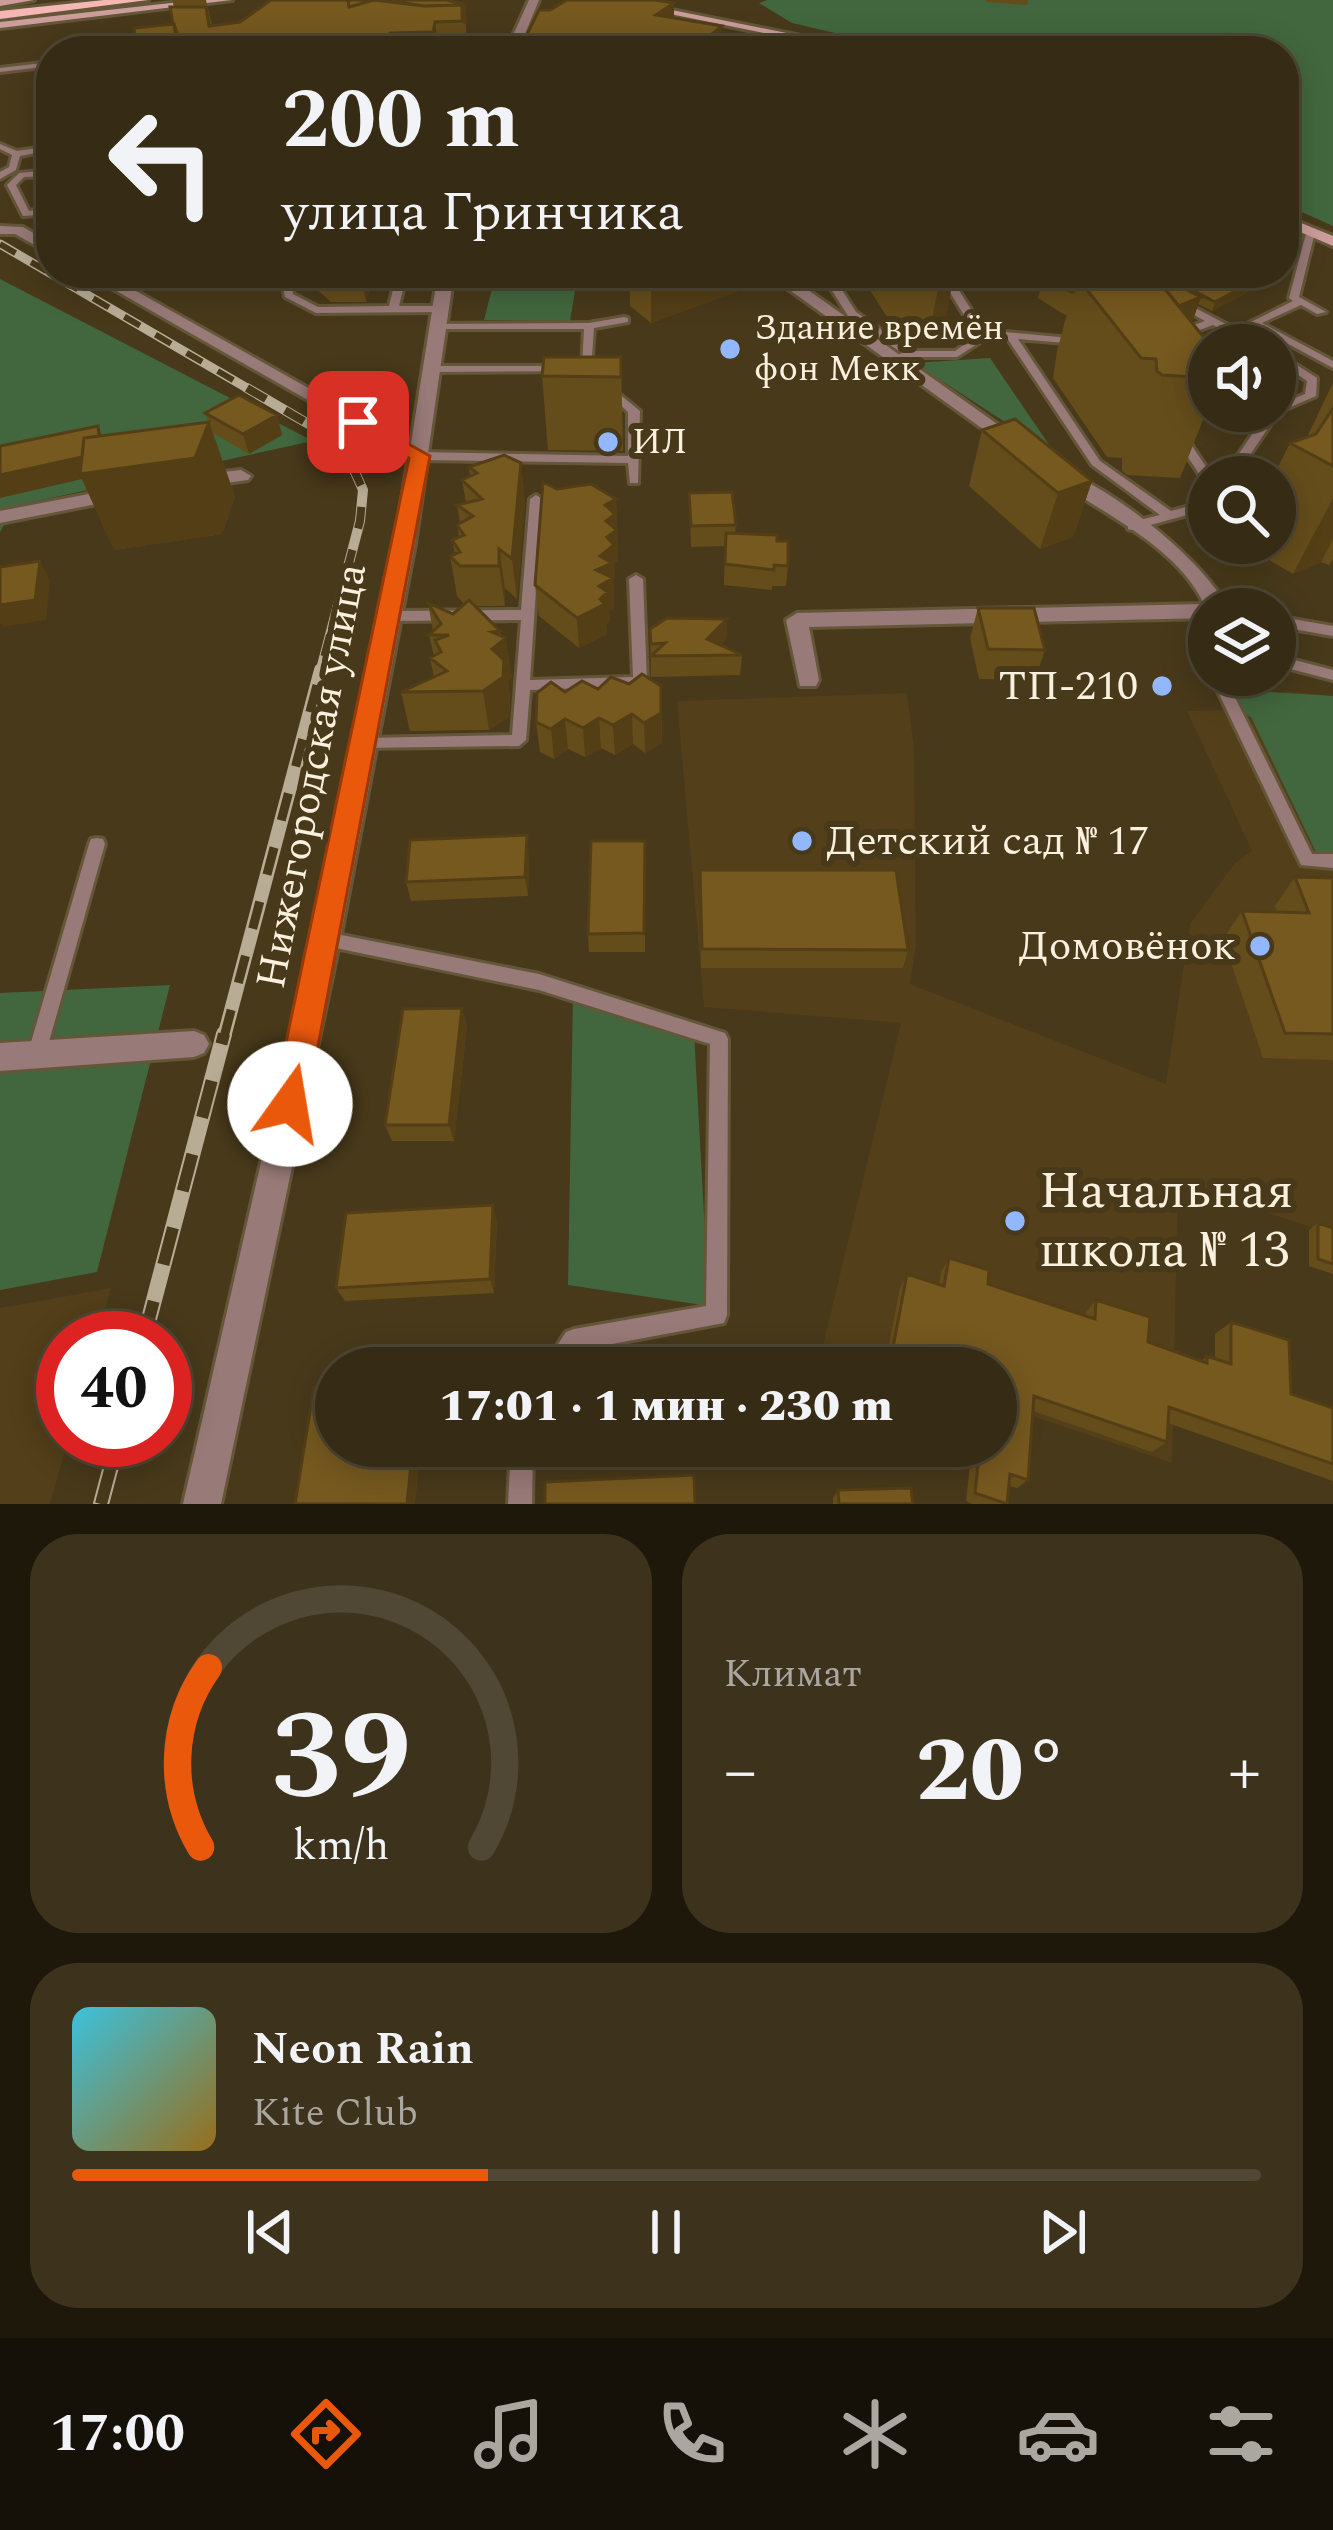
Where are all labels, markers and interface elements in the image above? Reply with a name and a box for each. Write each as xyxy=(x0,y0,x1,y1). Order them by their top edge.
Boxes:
text: 200 m xyxy=(282,57,520,185)
icon: left xyxy=(84,84,240,240)
text: улица Гринчика xyxy=(282,172,684,254)
place label: Здание времён фон Мекк xyxy=(754,301,1004,397)
map controls xyxy=(1188,324,1296,696)
button: sound xyxy=(1188,324,1296,432)
marker: Здание времён фон Мекк xyxy=(717,336,743,362)
pin xyxy=(307,371,409,473)
icon: arrive xyxy=(325,389,391,455)
place label: ИЛ xyxy=(632,415,687,470)
marker: ИЛ xyxy=(595,429,621,455)
button: search xyxy=(1188,456,1296,564)
street label: Нижегородская улица xyxy=(240,557,384,994)
button: layers xyxy=(1188,588,1296,696)
place label: ТП-210 xyxy=(998,655,1138,718)
marker: ТП-210 xyxy=(1149,673,1175,699)
place label: Детский сад № 17 xyxy=(826,810,1149,873)
marker: Детский сад № 17 xyxy=(789,828,815,854)
place label: Домовёнок xyxy=(1018,915,1236,978)
marker: Домовёнок xyxy=(1247,933,1273,959)
position arrow xyxy=(227,1041,353,1167)
place label: Начальная школа № 13 xyxy=(1039,1153,1293,1290)
marker: Начальная школа № 13 xyxy=(1002,1208,1028,1234)
speed limit sign: 40 xyxy=(36,1311,192,1467)
text: 17:01 · 1 мин · 230 m xyxy=(439,1372,893,1441)
text: Климат xyxy=(724,1645,862,1704)
text: 39 xyxy=(271,1664,411,1854)
text: 20° xyxy=(916,1704,1069,1841)
text: − xyxy=(724,1722,757,1823)
text: + xyxy=(1228,1722,1261,1823)
text: km/h xyxy=(292,1813,389,1878)
text: Neon Rain xyxy=(252,2015,474,2084)
text: Kite Club xyxy=(252,2084,418,2143)
icon: previous xyxy=(237,2199,303,2265)
icon: pause xyxy=(633,2199,699,2265)
icon: next xyxy=(1030,2199,1096,2265)
icon: directions xyxy=(284,2392,368,2476)
icon: music xyxy=(467,2392,551,2476)
icon: phone xyxy=(650,2392,734,2476)
icon: climate xyxy=(833,2392,917,2476)
icon: car xyxy=(1016,2392,1100,2476)
icon: filters xyxy=(1199,2392,1283,2476)
text: 17:00 xyxy=(50,2393,185,2475)

